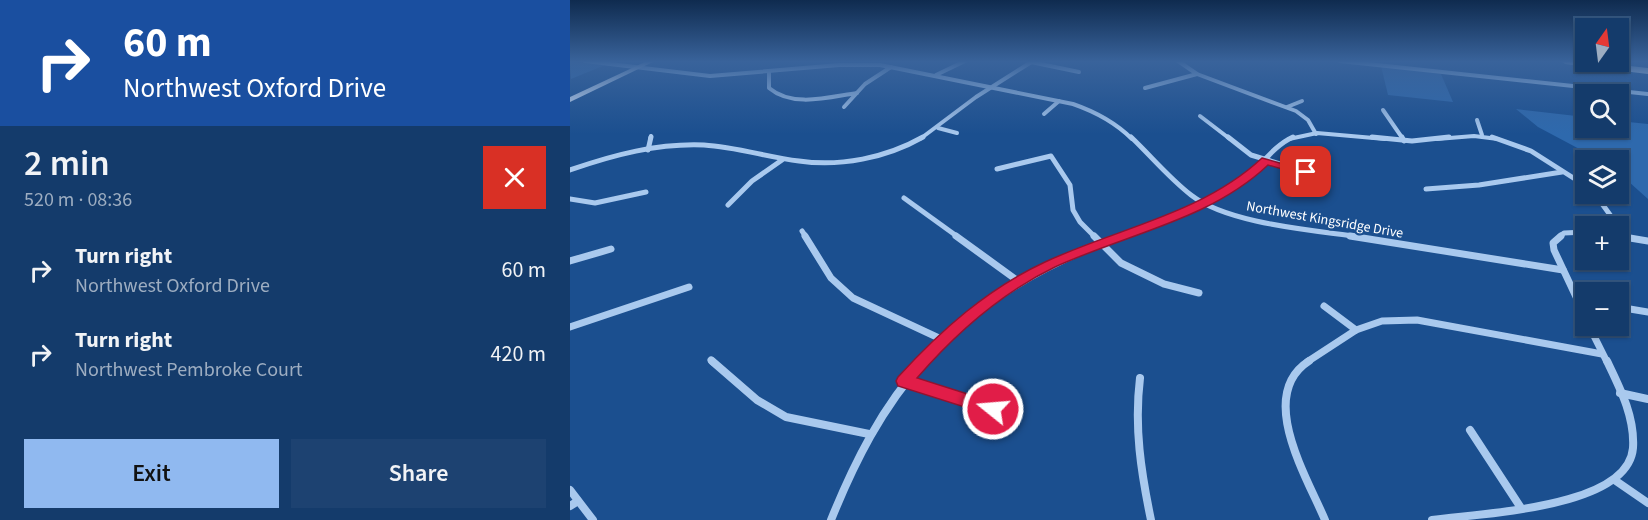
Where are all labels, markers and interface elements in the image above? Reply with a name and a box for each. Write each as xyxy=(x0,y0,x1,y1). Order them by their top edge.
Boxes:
text: 60 m xyxy=(123,13,212,73)
north arrow xyxy=(1575,18,1629,72)
map controls xyxy=(1575,18,1629,336)
icon: right xyxy=(24,24,102,102)
text: Northwest Oxford Drive xyxy=(123,69,386,108)
button: search xyxy=(1575,84,1629,138)
text: 2 min xyxy=(24,138,110,189)
button: close xyxy=(483,146,546,209)
pin xyxy=(1280,146,1331,197)
button: layers xyxy=(1575,150,1629,204)
icon: arrive xyxy=(1289,155,1322,188)
text: 520 m · 08:36 xyxy=(24,186,132,214)
street label: Northwest Kingsridge Drive xyxy=(1245,196,1405,244)
button: + xyxy=(1575,216,1629,270)
text: Turn right xyxy=(75,240,172,272)
icon: right xyxy=(24,254,57,287)
text: 60 m xyxy=(501,254,546,286)
text: Northwest Oxford Drive xyxy=(75,272,270,300)
button: − xyxy=(1575,282,1629,336)
text: Turn right xyxy=(75,324,172,356)
icon: right xyxy=(24,338,57,371)
text: 420 m xyxy=(491,338,546,370)
text: Northwest Pembroke Court xyxy=(75,356,303,384)
position arrow xyxy=(961,377,1025,441)
button: Exit xyxy=(24,439,279,508)
button: Share xyxy=(291,439,546,508)

